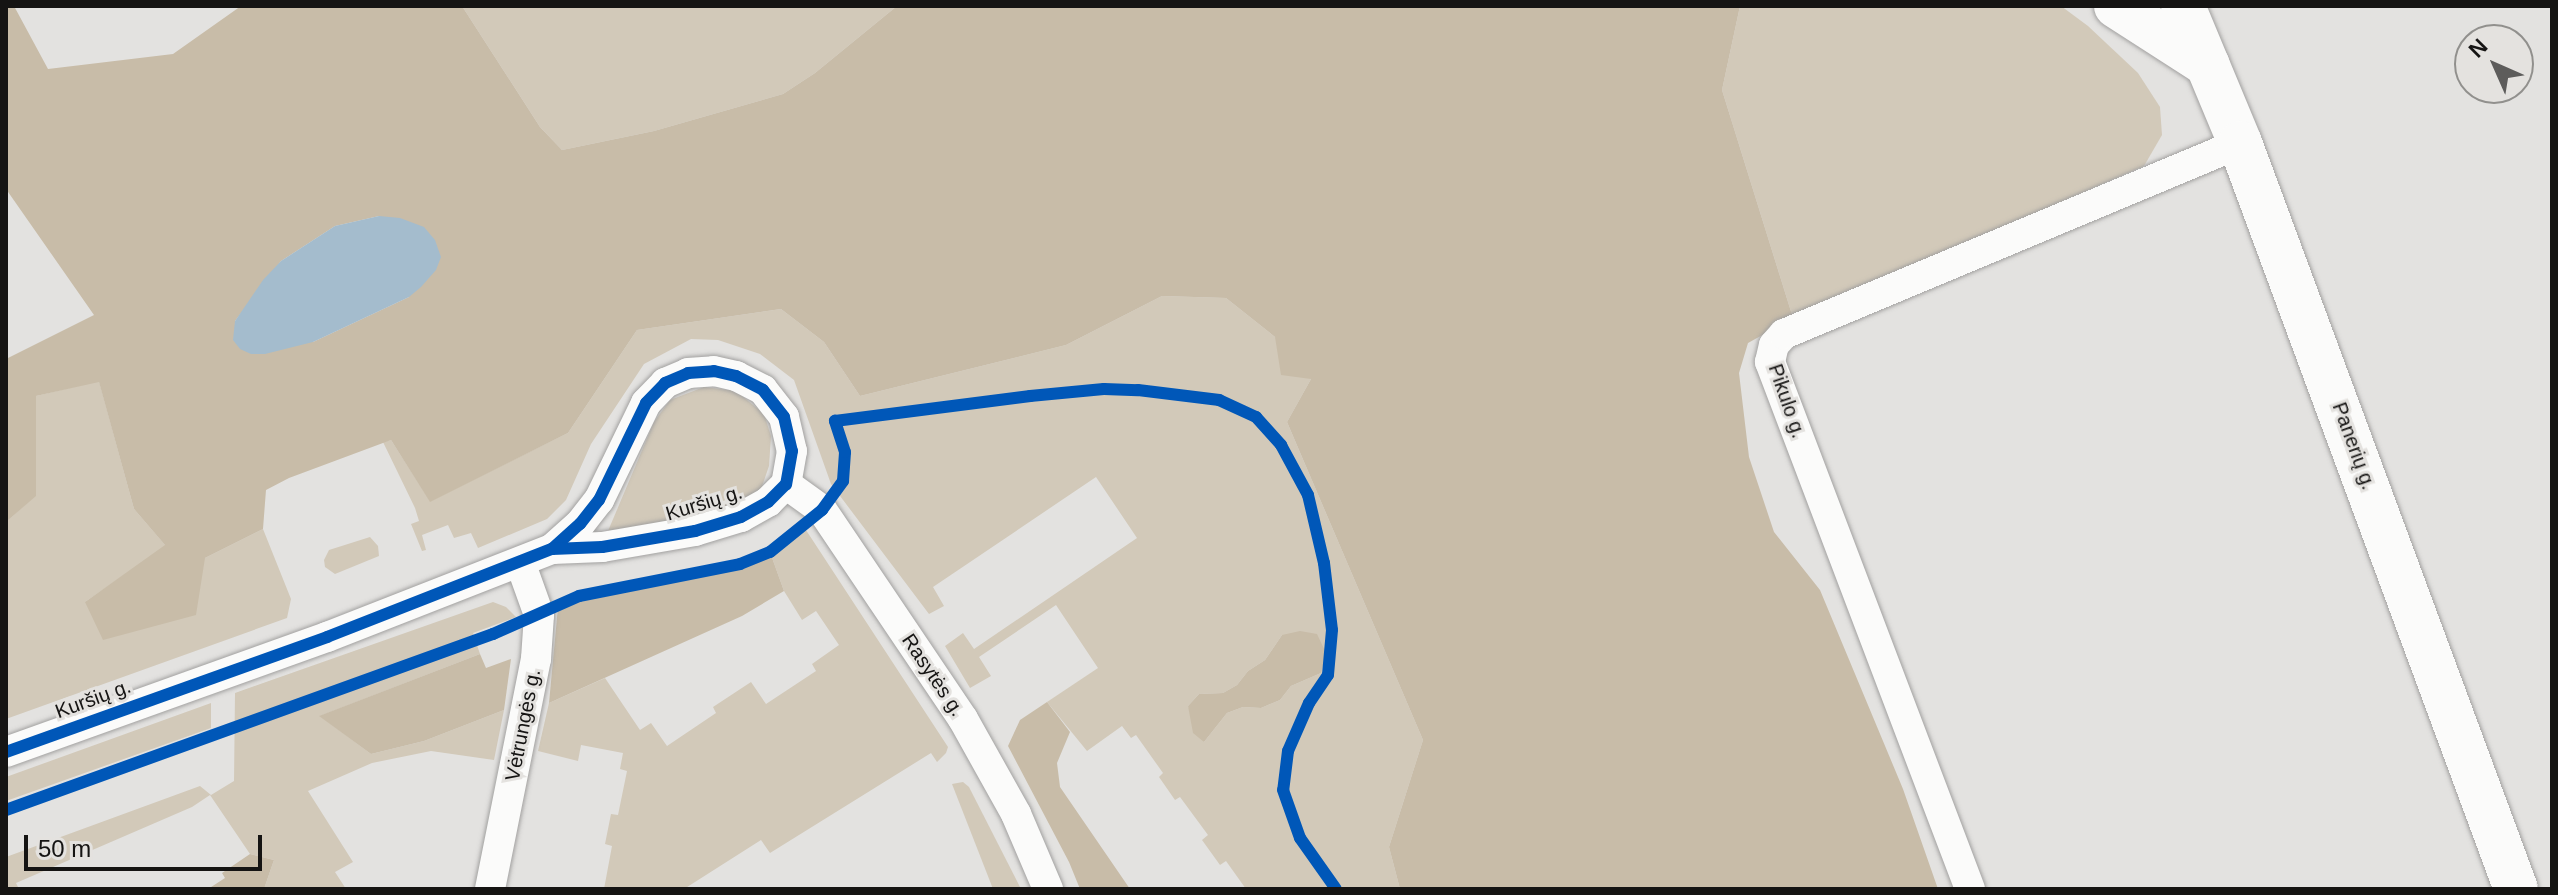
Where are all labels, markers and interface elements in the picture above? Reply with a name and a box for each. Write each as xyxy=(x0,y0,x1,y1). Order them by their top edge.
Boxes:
north arrow xyxy=(2454,24,2534,104)
text: N xyxy=(2464,34,2493,63)
street label: Pikulo g. xyxy=(1763,361,1811,441)
street label: Panerių g. xyxy=(2327,399,2381,493)
street label: Kuršių g. xyxy=(663,480,745,526)
street label: Rasytės g. xyxy=(897,629,969,721)
street label: Vėtrungės g. xyxy=(500,667,546,783)
street label: Kuršių g. xyxy=(52,674,134,724)
scale bar xyxy=(28,819,266,869)
text: 50 m xyxy=(38,835,91,862)

